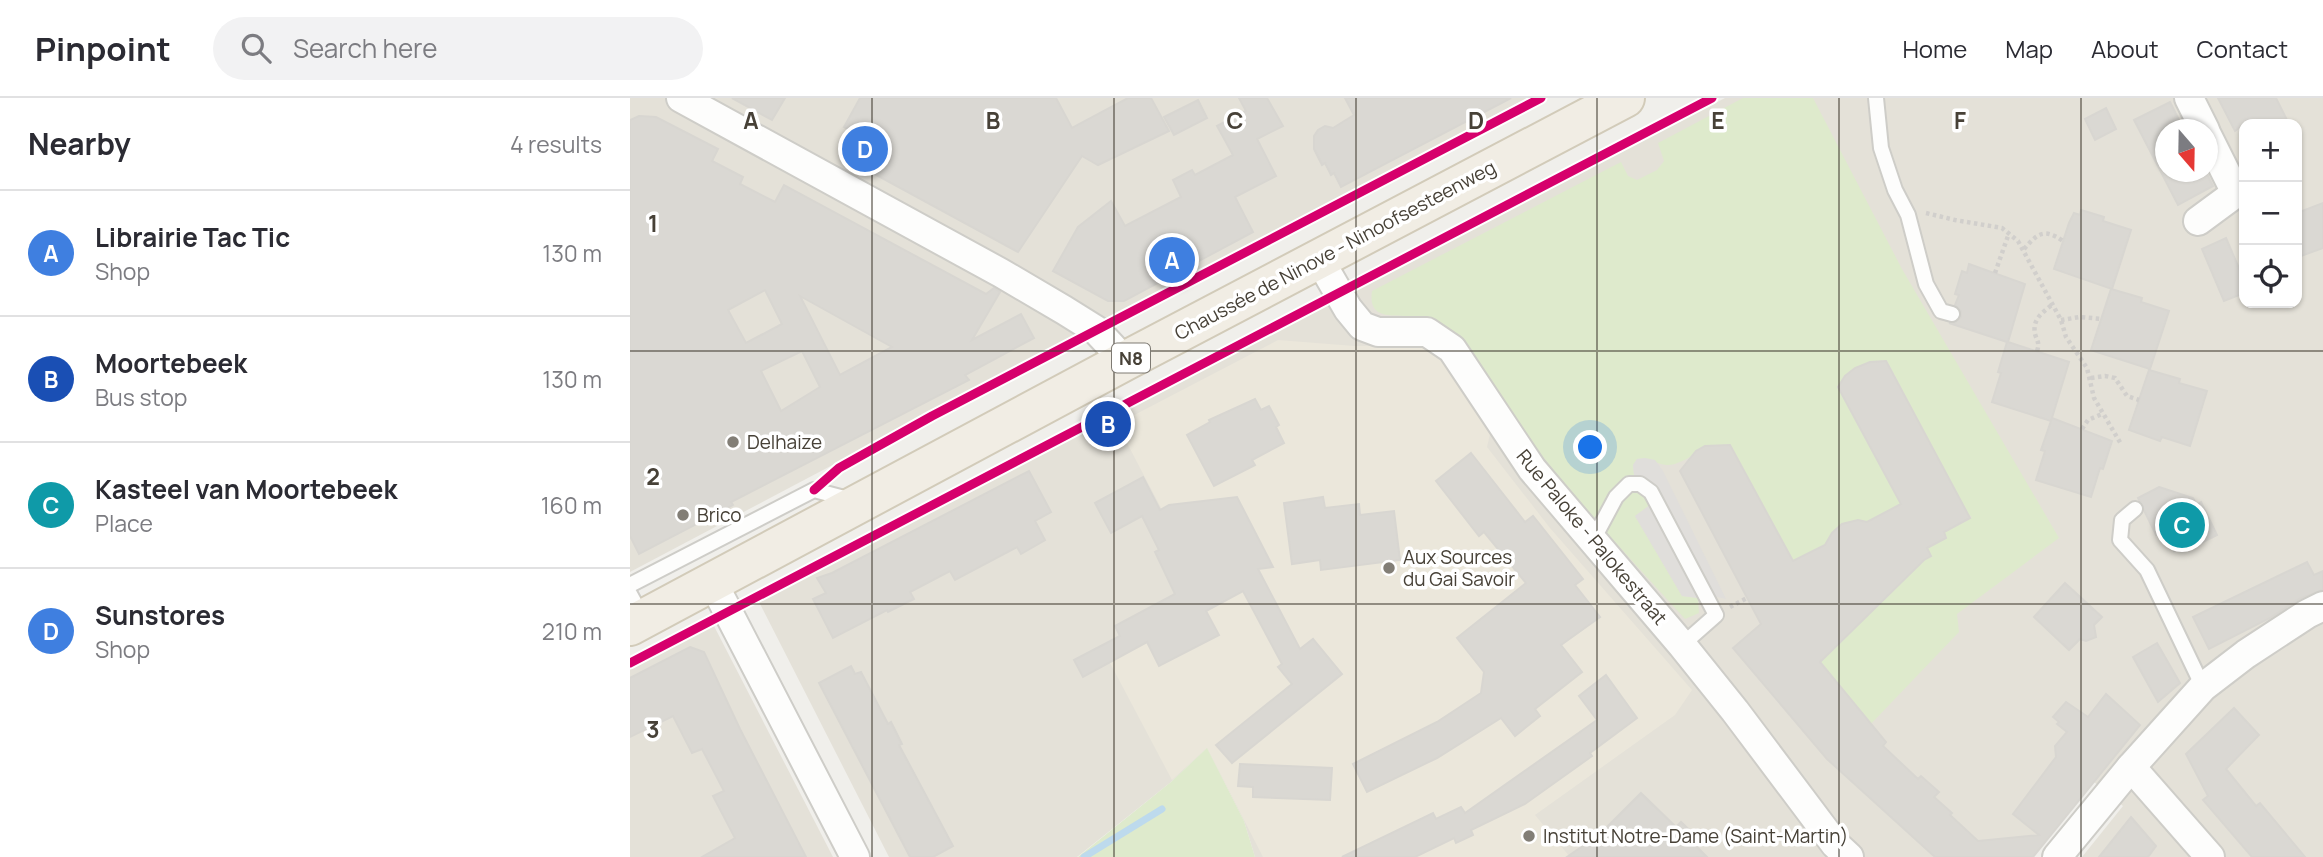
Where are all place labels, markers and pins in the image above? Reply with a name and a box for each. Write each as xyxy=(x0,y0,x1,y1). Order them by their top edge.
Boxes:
pin: D xyxy=(842,123,888,175)
pin: A xyxy=(1149,234,1195,286)
pin: B xyxy=(1085,398,1131,450)
place label: Delhaize xyxy=(747,429,822,455)
marker: Delhaize xyxy=(725,434,741,450)
pin: C xyxy=(2159,499,2205,551)
place label: Brico xyxy=(697,502,741,528)
marker: Brico xyxy=(675,507,691,523)
place label: Aux Sources du Gai Savoir xyxy=(1403,544,1515,592)
marker: Aux Sources du Gai Savoir xyxy=(1381,560,1397,576)
place label: Institut Notre-Dame (Saint-Martin) xyxy=(1543,823,1848,849)
marker: Institut Notre-Dame (Saint-Martin) xyxy=(1521,828,1537,844)

